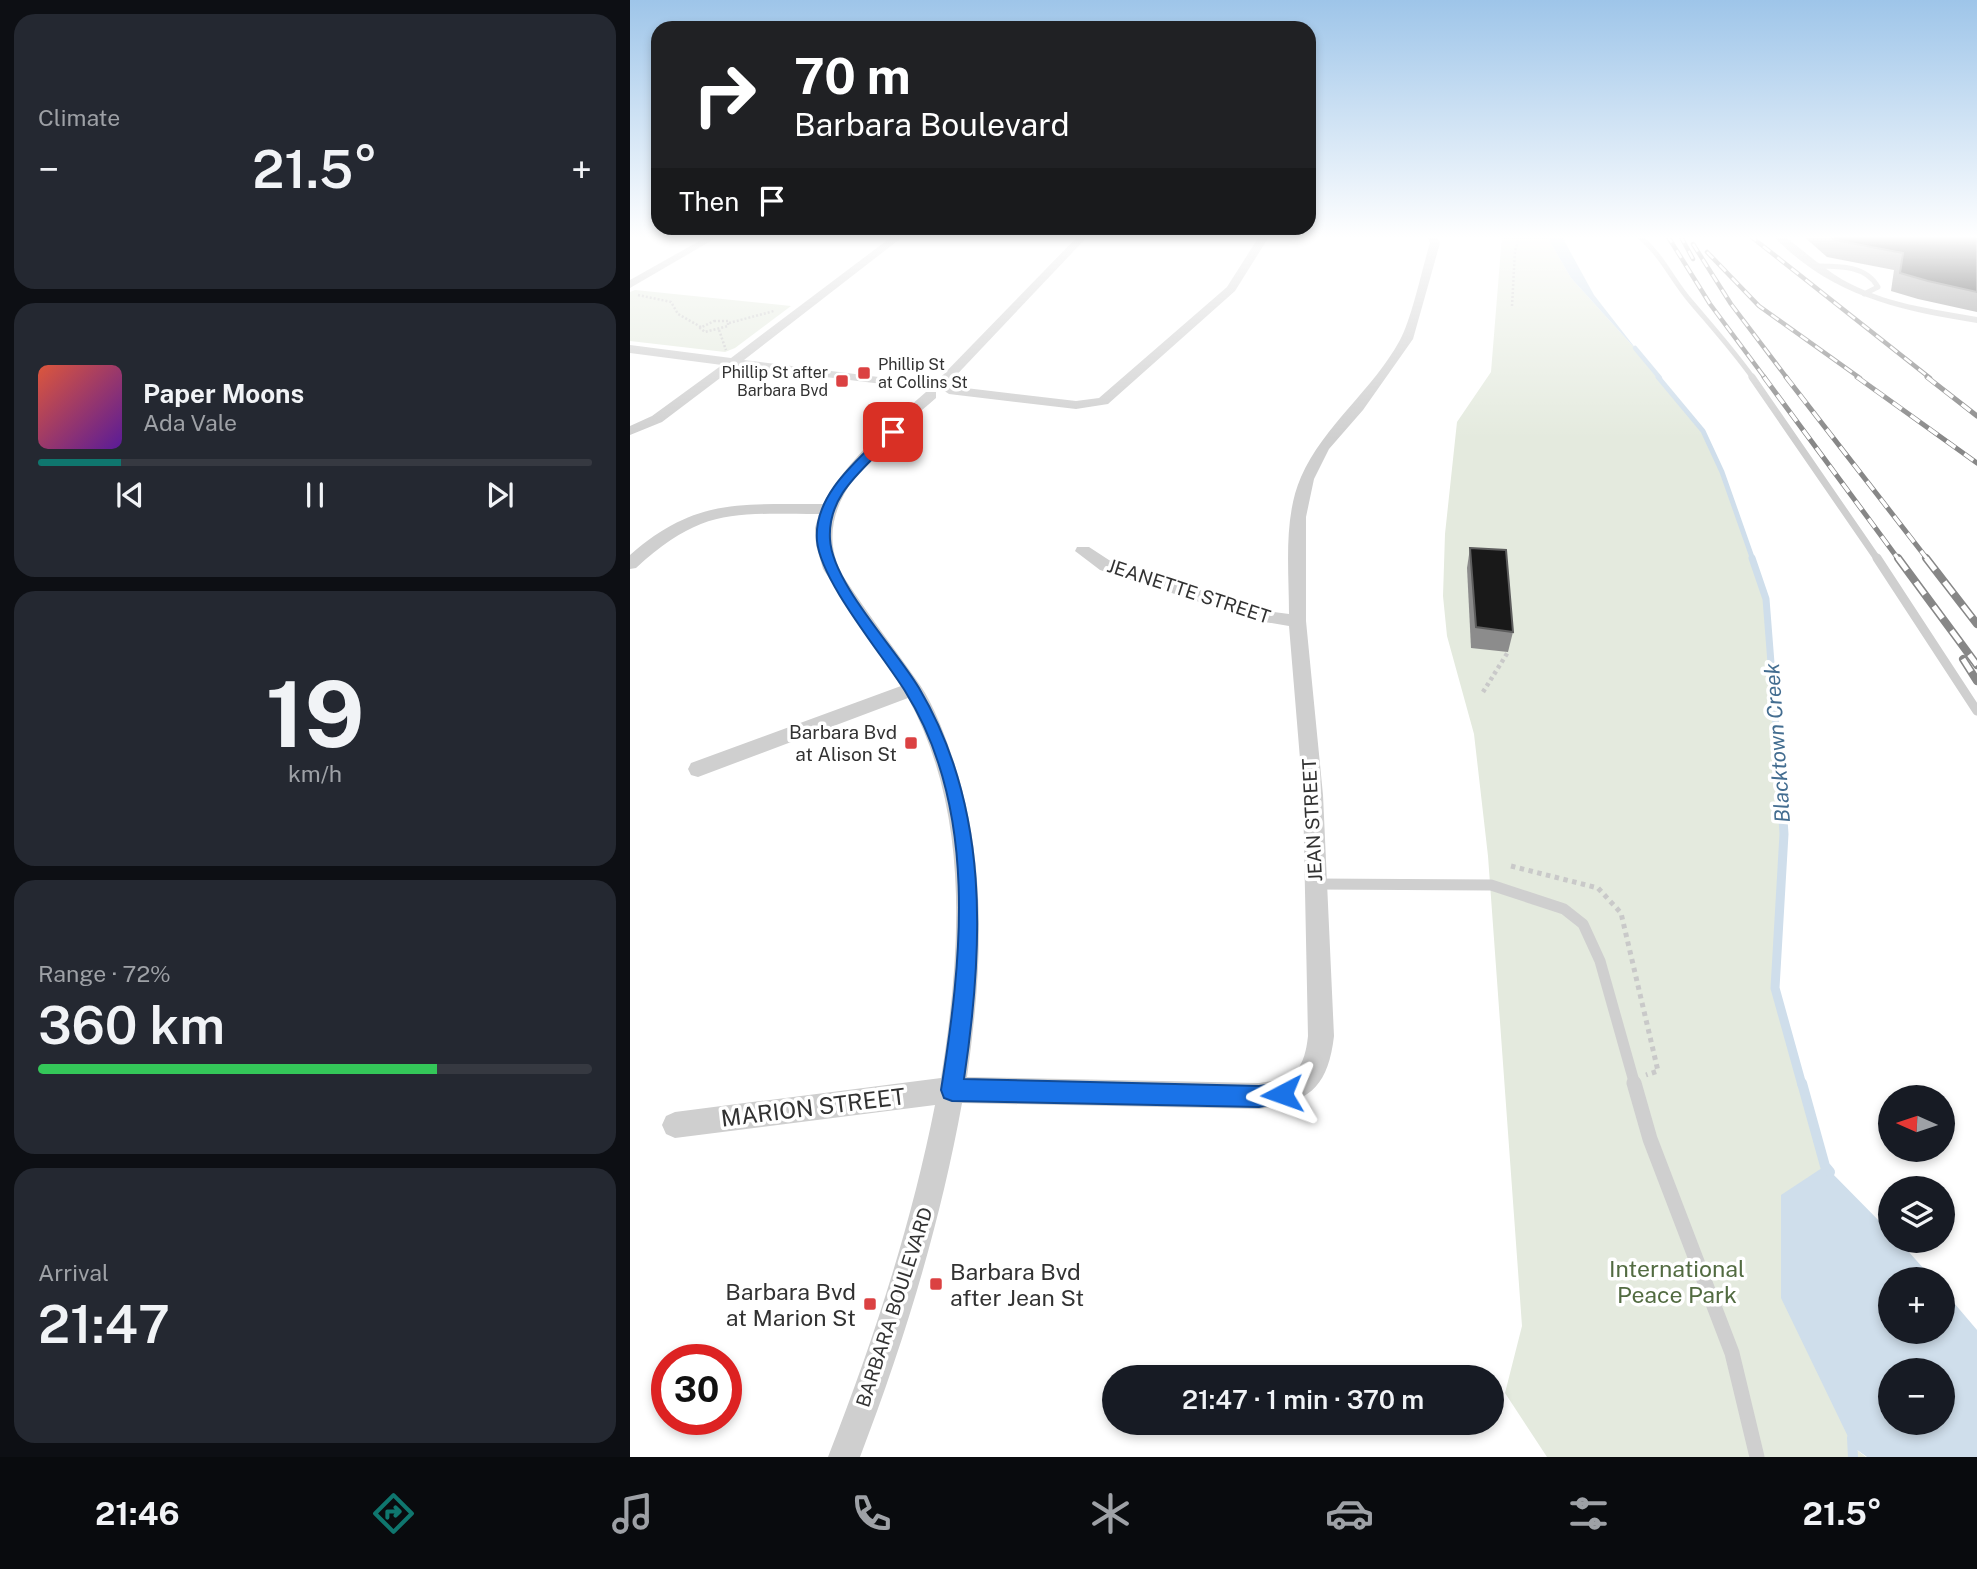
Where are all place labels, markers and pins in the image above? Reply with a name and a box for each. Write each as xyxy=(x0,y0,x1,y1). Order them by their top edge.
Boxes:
place label: Phillip St at Collins St xyxy=(878,355,968,392)
place label: Phillip St after Barbara Bvd xyxy=(722,363,828,400)
marker: Phillip St at Collins St xyxy=(856,365,872,381)
marker: Phillip St after Barbara Bvd xyxy=(834,373,850,389)
pin xyxy=(863,402,923,462)
place label: Barbara Bvd at Alison St xyxy=(789,721,897,765)
marker: Barbara Bvd at Alison St xyxy=(903,735,919,751)
place label: Barbara Bvd after Jean St xyxy=(950,1258,1084,1311)
marker: Barbara Bvd after Jean St xyxy=(928,1276,944,1292)
place label: Barbara Bvd at Marion St xyxy=(725,1278,856,1331)
marker: Barbara Bvd at Marion St xyxy=(862,1296,878,1312)

